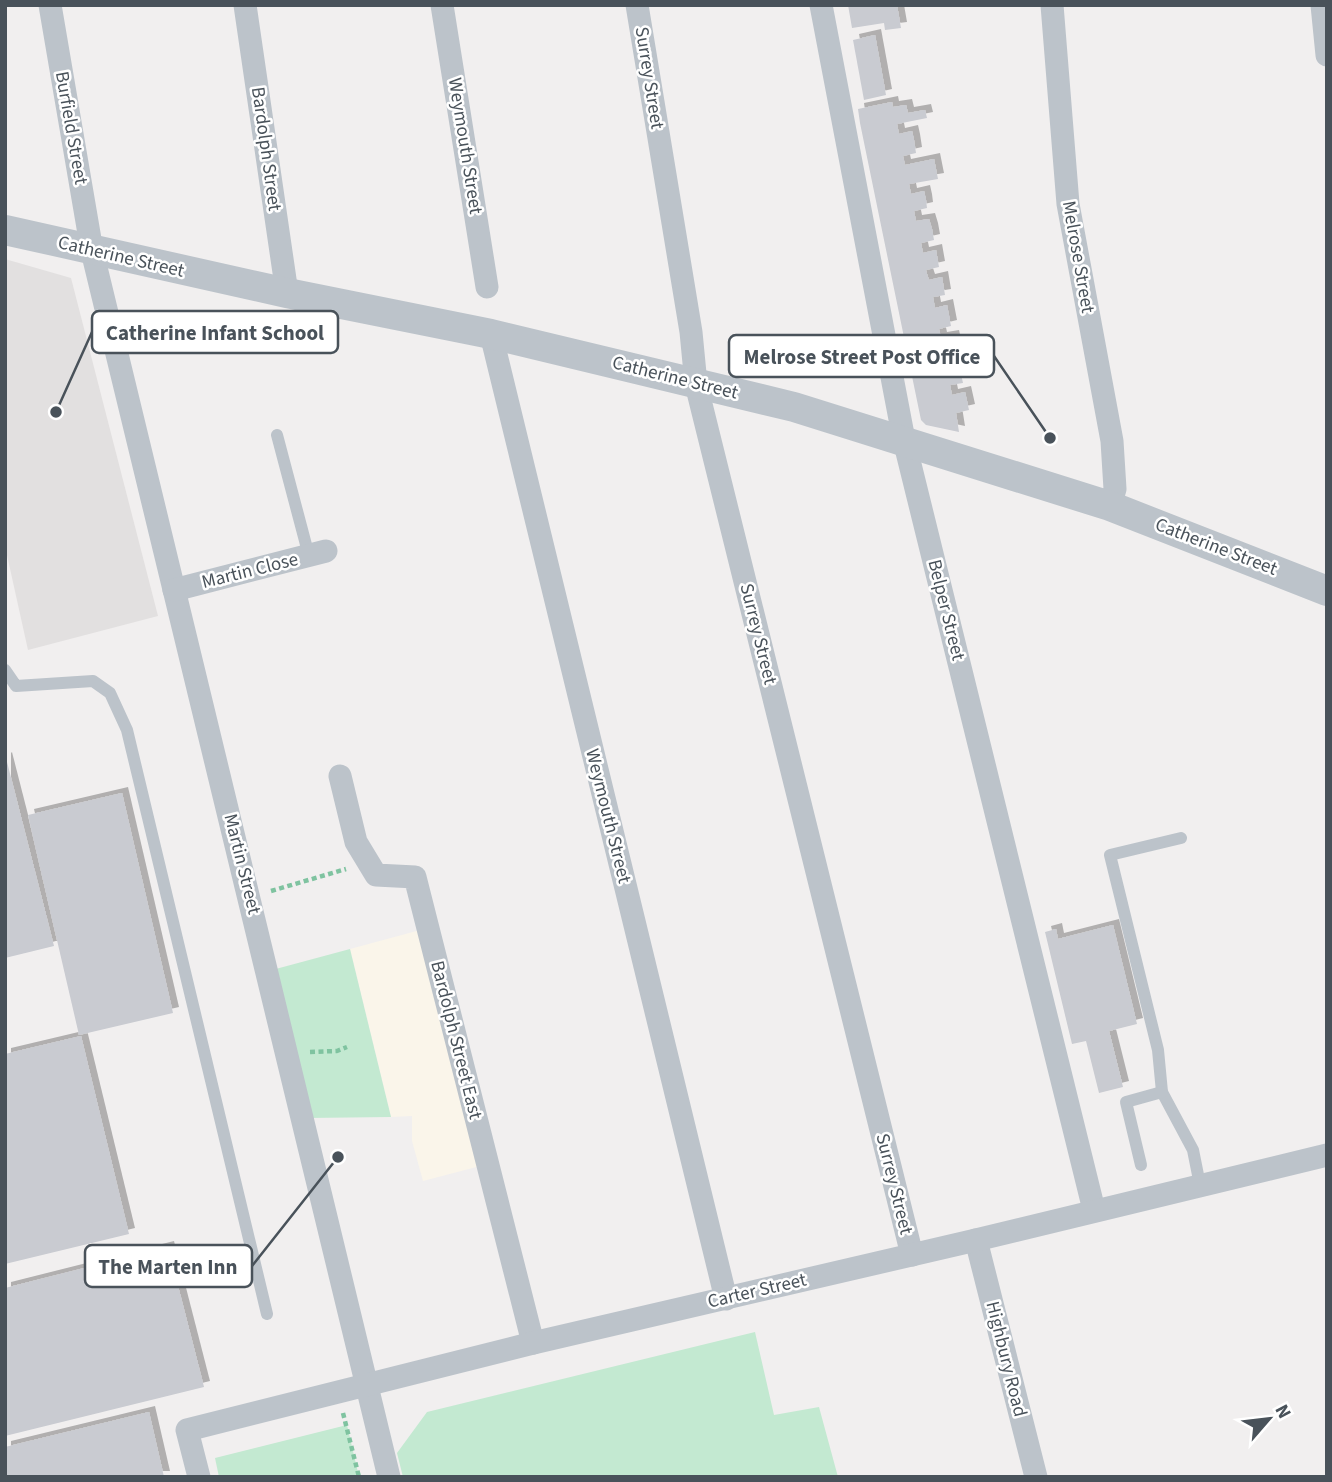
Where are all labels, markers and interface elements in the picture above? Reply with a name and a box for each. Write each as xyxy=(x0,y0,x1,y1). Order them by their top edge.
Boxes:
street label: Surrey Street xyxy=(628,25,671,132)
street label: Burfield Street xyxy=(48,69,94,187)
street label: Weymouth Street xyxy=(441,76,489,217)
street label: Bardolph Street xyxy=(244,85,288,213)
street label: Melrose Street xyxy=(1055,199,1101,316)
street label: Catherine Street xyxy=(55,229,187,285)
callout: Catherine Infant School xyxy=(92,311,338,353)
text: Catherine Infant School xyxy=(106,318,324,348)
callout: Melrose Street Post Office xyxy=(729,335,994,377)
text: Melrose Street Post Office xyxy=(744,342,981,372)
street label: Catherine Street xyxy=(609,349,741,407)
street label: Catherine Street xyxy=(1151,511,1282,583)
street label: Martin Close xyxy=(199,546,301,596)
street label: Belper Street xyxy=(920,557,972,664)
street label: Surrey Street xyxy=(732,581,784,688)
street label: Weymouth Street xyxy=(578,746,638,887)
street label: Martin Street xyxy=(216,811,268,918)
street label: Bardolph Street East xyxy=(423,958,489,1123)
street label: Surrey Street xyxy=(868,1131,920,1238)
callout: The Marten Inn xyxy=(85,1245,252,1287)
text: The Marten Inn xyxy=(98,1252,238,1282)
street label: Carter Street xyxy=(705,1266,810,1315)
street label: Highbury Road xyxy=(979,1298,1033,1420)
north arrow xyxy=(1234,1384,1304,1454)
text: N xyxy=(1268,1400,1298,1424)

